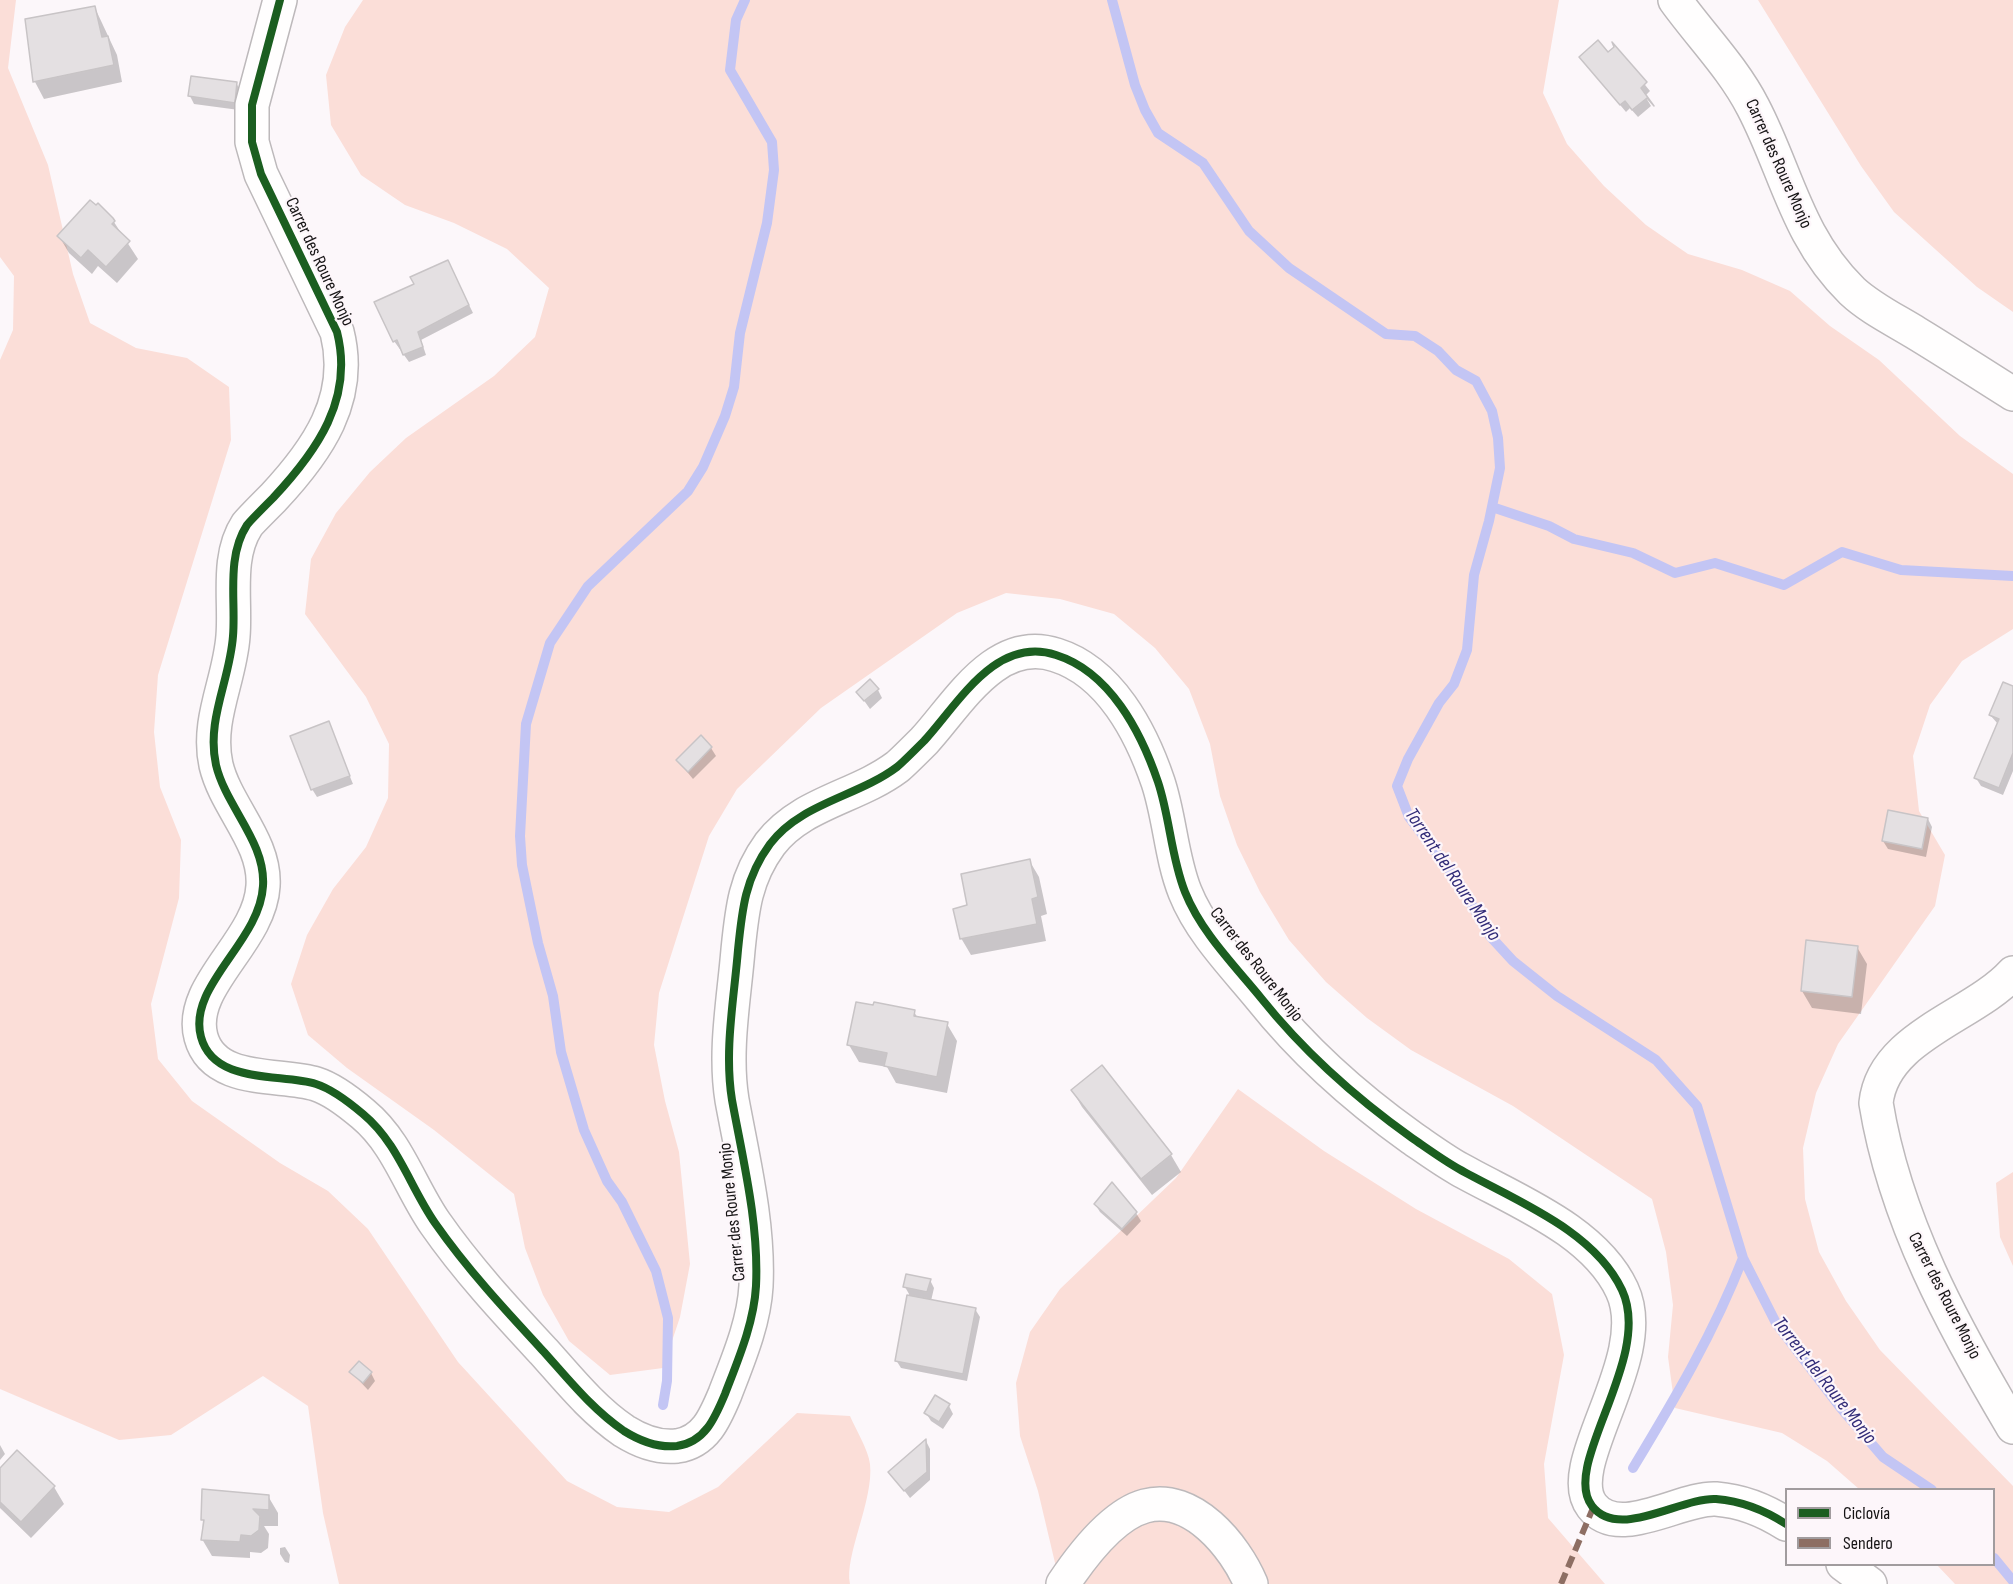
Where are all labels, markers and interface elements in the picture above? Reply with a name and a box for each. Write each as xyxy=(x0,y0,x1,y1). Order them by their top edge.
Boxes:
street label: Carrer des Roure Monjo xyxy=(1740,96,1816,232)
street label: Carrer des Roure Monjo xyxy=(280,194,358,330)
water label: Torrent del Roure Monjo xyxy=(1399,804,1505,946)
street label: Carrer des Roure Monjo xyxy=(1205,903,1307,1027)
street label: Carrer des Roure Monjo xyxy=(715,1142,751,1282)
street label: Carrer des Roure Monjo xyxy=(1903,1229,1985,1363)
water label: Torrent del Roure Monjo xyxy=(1767,1313,1881,1449)
legend xyxy=(1785,1488,1995,1566)
text: Ciclovía xyxy=(1843,1503,1890,1524)
text: Sendero xyxy=(1843,1533,1893,1554)

